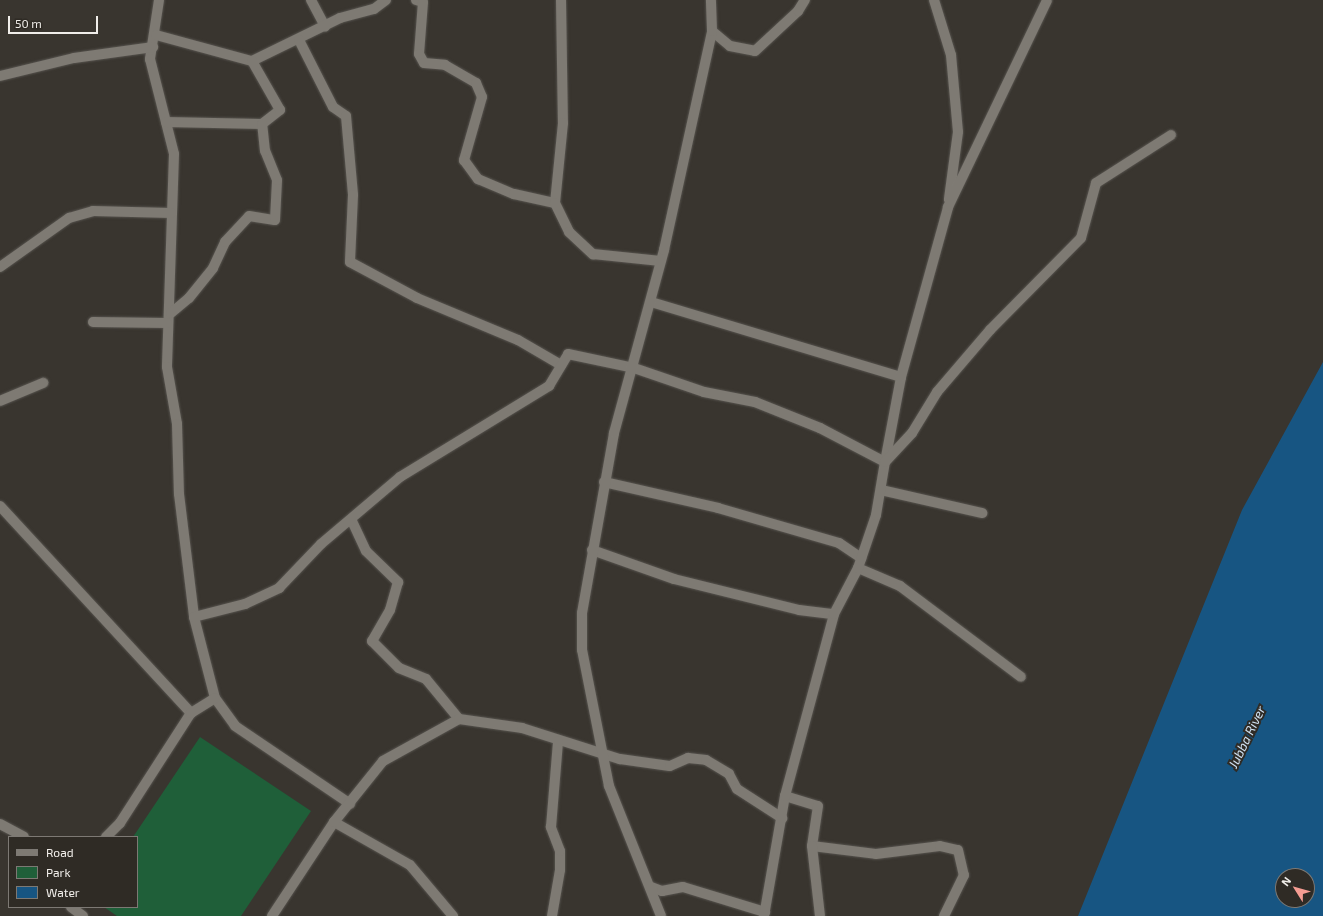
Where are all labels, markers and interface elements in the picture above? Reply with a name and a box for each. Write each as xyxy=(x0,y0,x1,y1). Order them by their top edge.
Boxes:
scale bar xyxy=(10,8,100,34)
text: 50 m xyxy=(15,16,42,30)
water label: Jubba River xyxy=(1225,703,1269,771)
legend xyxy=(8,836,138,908)
text: Road xyxy=(46,845,74,859)
text: Park xyxy=(46,865,71,879)
north arrow xyxy=(1275,868,1315,908)
text: N xyxy=(1278,874,1293,888)
text: Water xyxy=(46,885,80,899)

